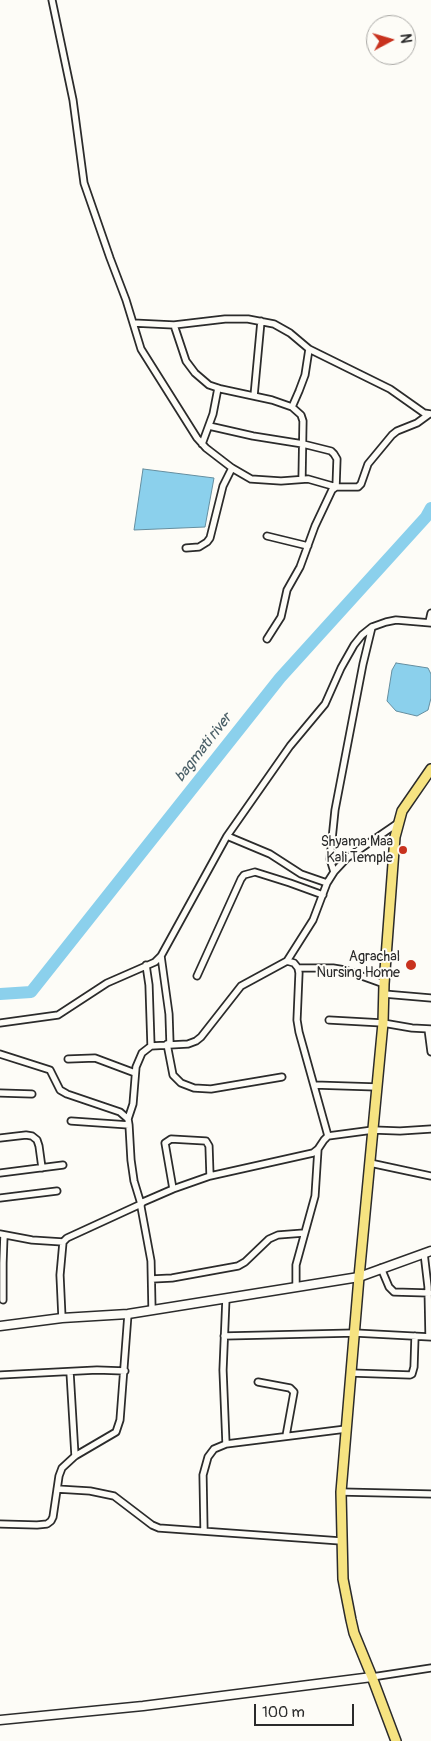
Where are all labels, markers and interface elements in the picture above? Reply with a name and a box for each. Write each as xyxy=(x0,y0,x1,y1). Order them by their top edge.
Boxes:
north arrow xyxy=(366,15,416,65)
text: N xyxy=(396,33,414,44)
water label: bagmati river xyxy=(172,710,236,786)
place label: Shyama Maa Kali Temple xyxy=(321,834,393,866)
marker: Shyama Maa Kali Temple xyxy=(397,844,409,856)
place label: Agrachal Nursing Home xyxy=(317,949,400,982)
marker: Agrachal Nursing Home xyxy=(404,958,418,972)
scale bar xyxy=(256,1694,356,1726)
text: 100 m xyxy=(262,1703,305,1722)

